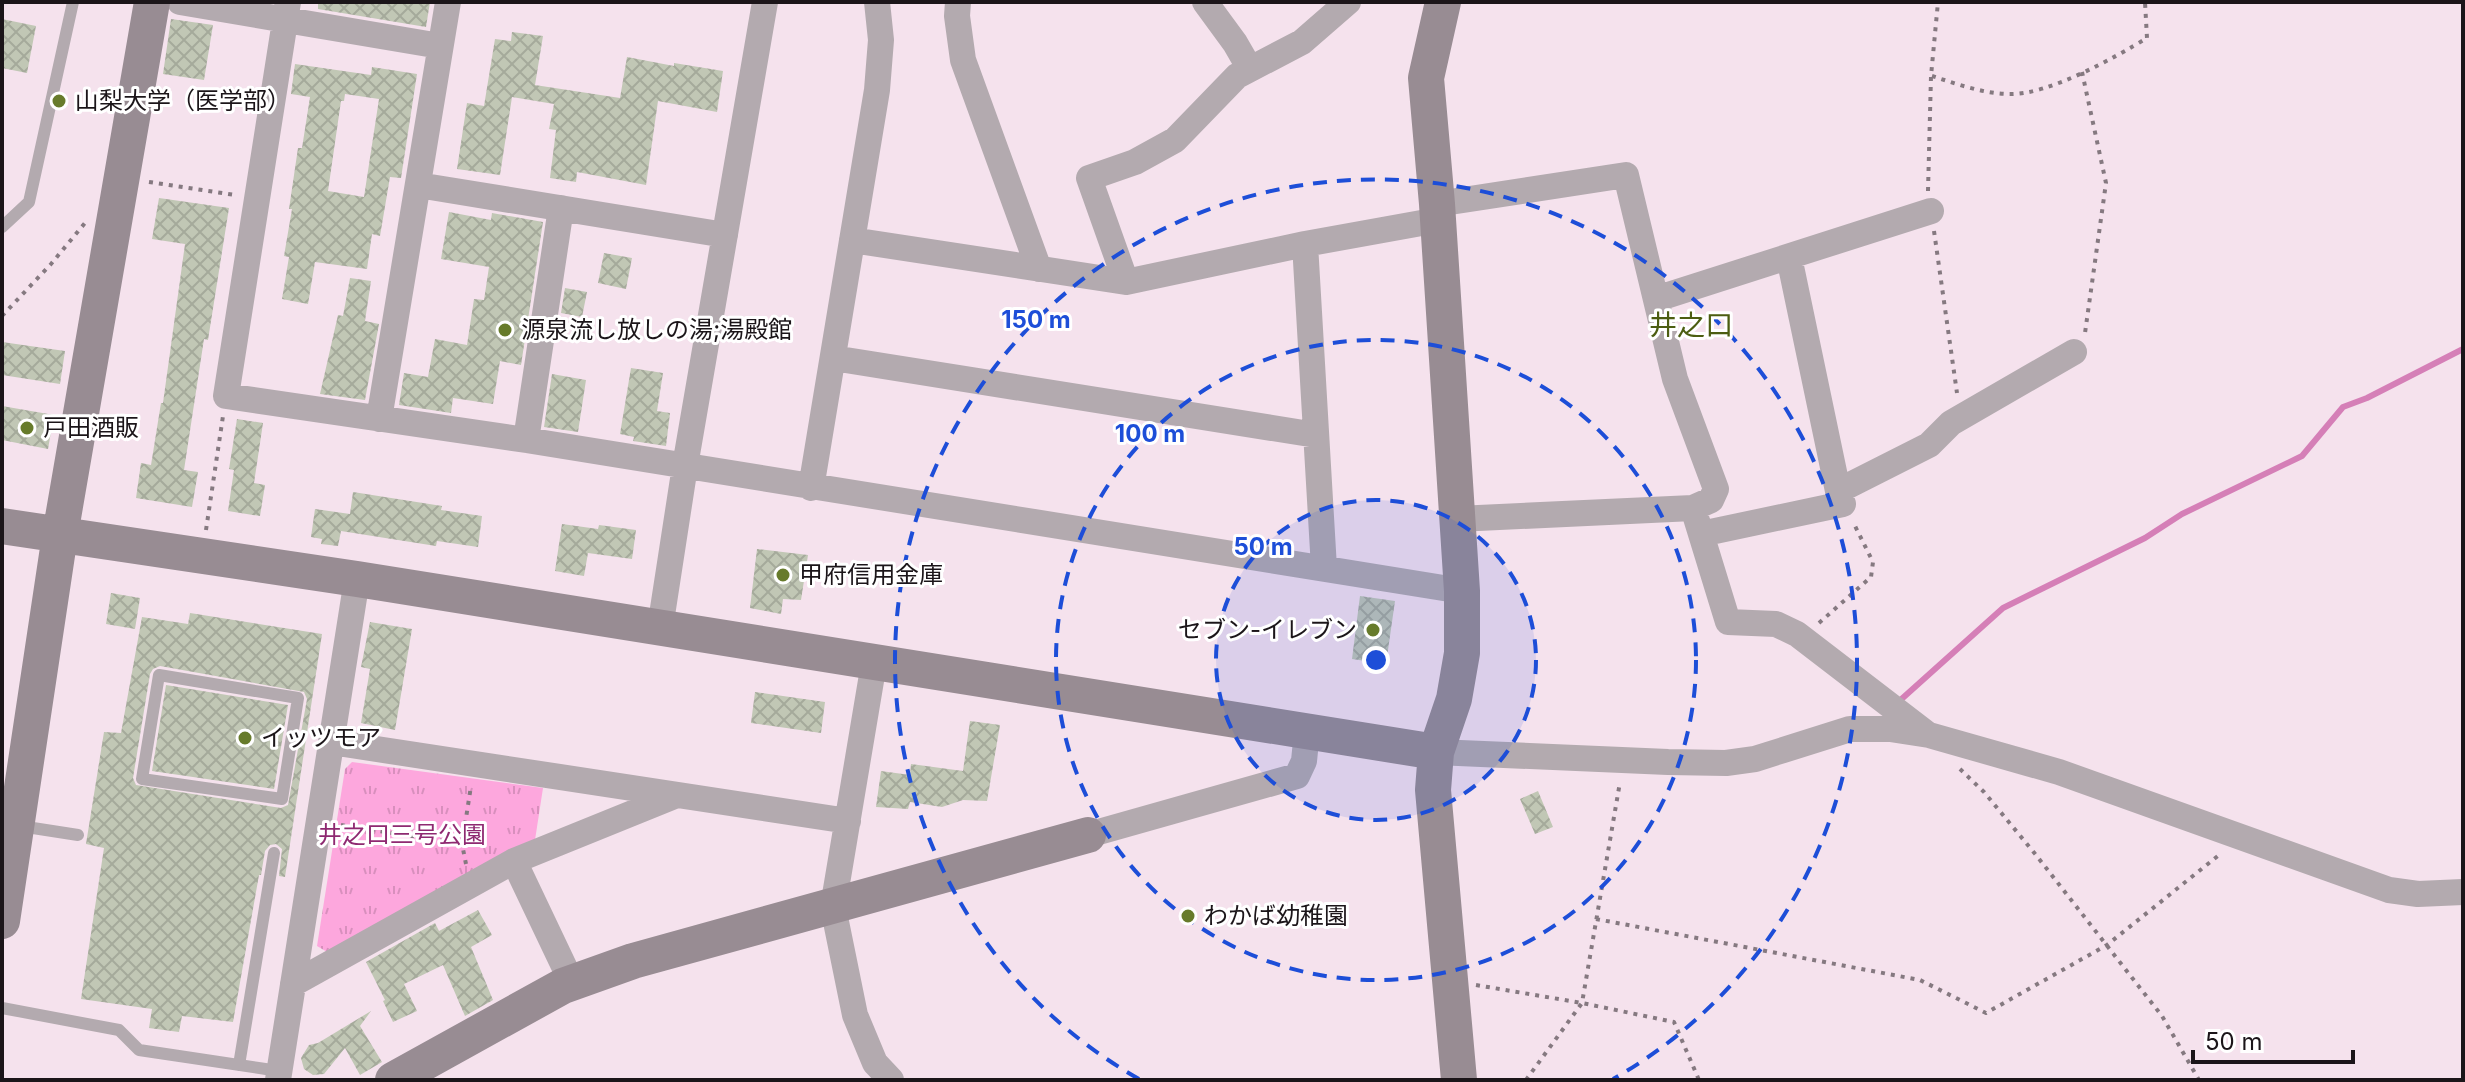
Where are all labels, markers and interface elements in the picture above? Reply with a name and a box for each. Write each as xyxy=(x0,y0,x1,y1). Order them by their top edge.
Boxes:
place label: 山梨大学（医学部） xyxy=(75,86,291,115)
marker: 山梨大学（医学部） xyxy=(50,92,68,110)
text: 150 m xyxy=(1001,305,1071,334)
district label: 井之口 xyxy=(1649,308,1733,342)
place label: 源泉流し放しの湯;湯殿館 xyxy=(521,315,792,344)
marker: 源泉流し放しの湯;湯殿館 xyxy=(496,321,514,339)
place label: 戸田酒販 xyxy=(43,413,139,442)
marker: 戸田酒販 xyxy=(18,419,36,437)
text: 100 m xyxy=(1115,419,1185,448)
text: 50 m xyxy=(1233,532,1293,561)
place label: 甲府信用金庫 xyxy=(799,560,943,589)
marker: 甲府信用金庫 xyxy=(774,566,792,584)
place label: セブン-イレブン xyxy=(1178,615,1357,644)
marker: セブン-イレブン xyxy=(1364,621,1382,639)
centre of rings xyxy=(1362,646,1390,674)
place label: イッツモア xyxy=(261,723,381,752)
marker: イッツモア xyxy=(236,729,254,747)
park label: 井之口三号公園 xyxy=(318,820,486,849)
place label: わかば幼稚園 xyxy=(1204,901,1348,930)
marker: わかば幼稚園 xyxy=(1179,907,1197,925)
scale bar xyxy=(2193,1014,2353,1064)
text: 50 m xyxy=(2205,1027,2263,1056)

